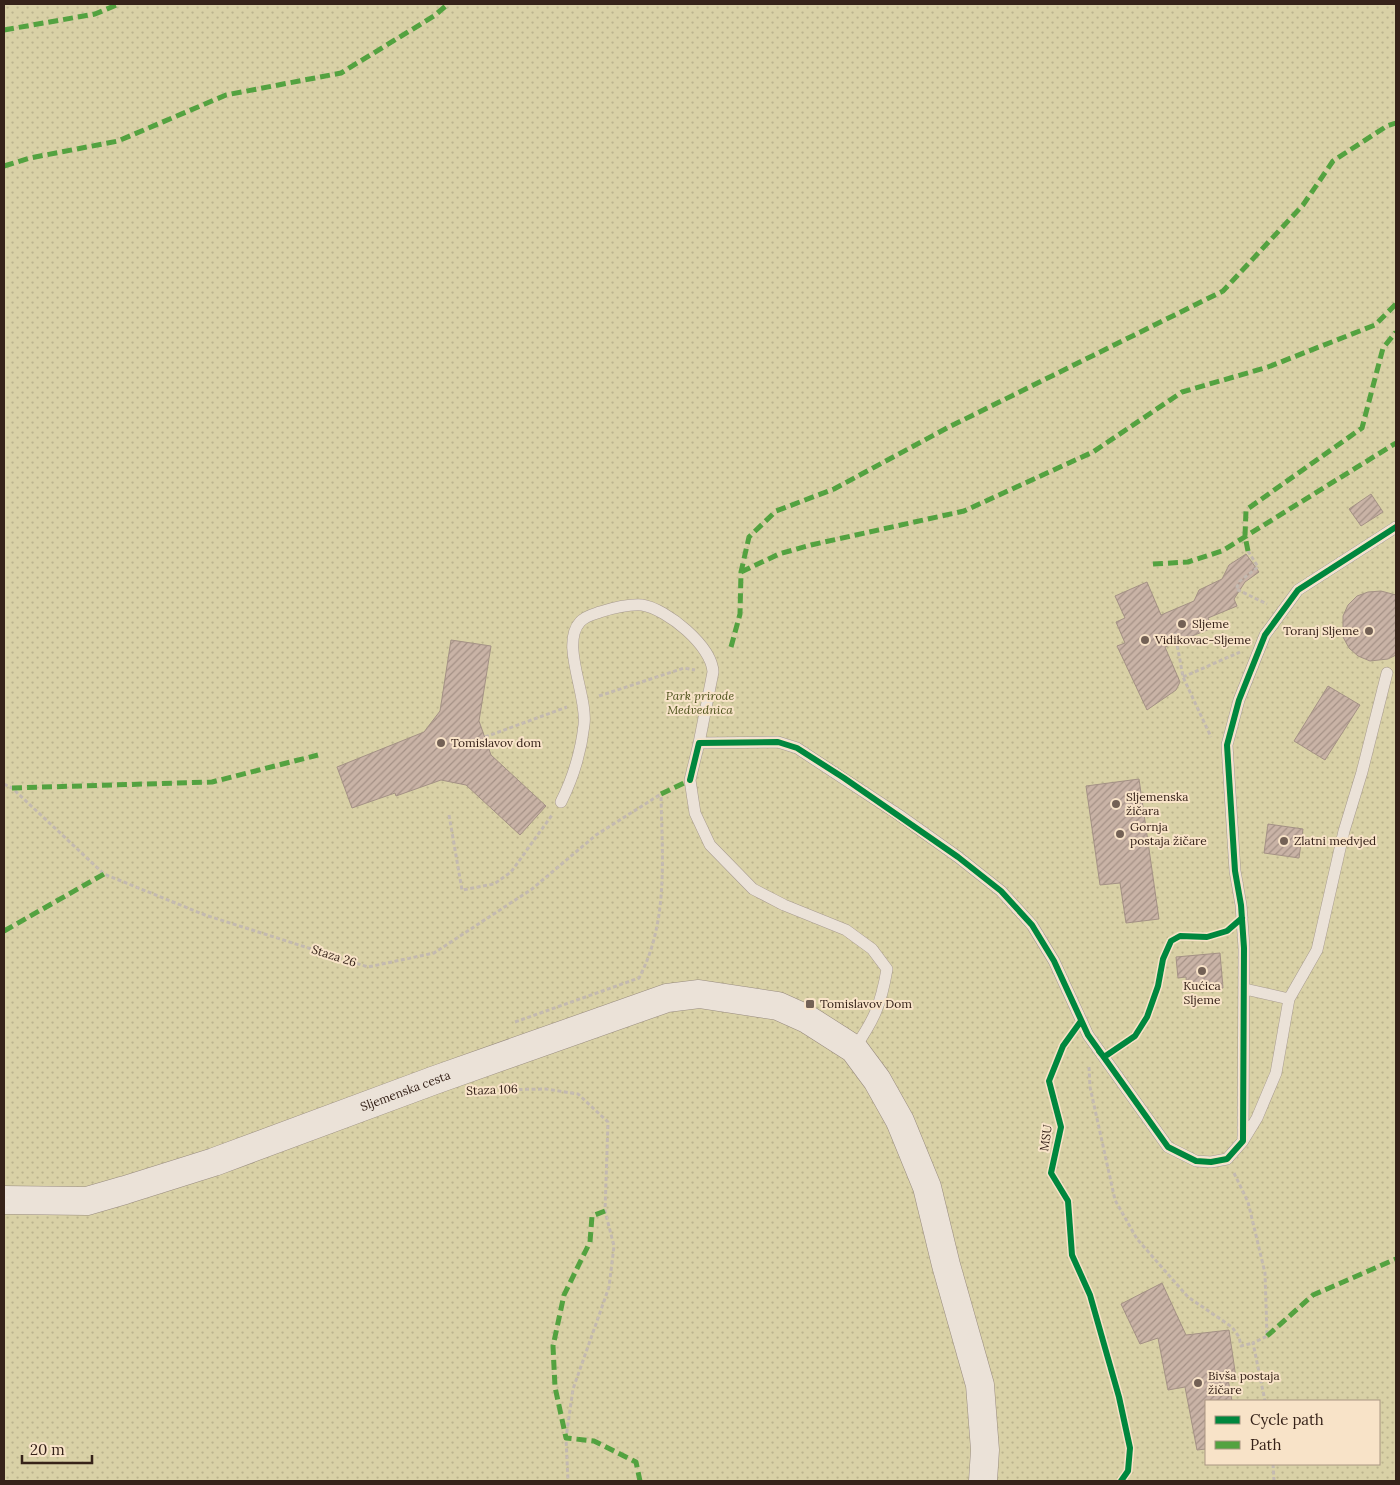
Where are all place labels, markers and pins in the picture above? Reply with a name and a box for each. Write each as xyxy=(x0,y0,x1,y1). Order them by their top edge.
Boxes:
place label: Sljeme xyxy=(1192,616,1229,631)
marker: Sljeme xyxy=(1176,618,1188,630)
place label: Toranj Sljeme xyxy=(1283,623,1359,638)
marker: Toranj Sljeme xyxy=(1363,625,1375,637)
place label: Vidikovac-Sljeme xyxy=(1154,632,1252,647)
marker: Vidikovac-Sljeme xyxy=(1139,634,1151,646)
place label: Tomislavov dom xyxy=(451,735,541,750)
marker: Tomislavov dom xyxy=(435,737,447,749)
place label: Sljemenska žičara xyxy=(1126,789,1188,818)
marker: Sljemenska žičara xyxy=(1110,798,1122,810)
place label: Gornja postaja žičare xyxy=(1130,819,1207,848)
marker: Gornja postaja žičare xyxy=(1114,828,1126,840)
place label: Zlatni medvjed xyxy=(1294,833,1376,848)
marker: Zlatni medvjed xyxy=(1278,835,1290,847)
marker: Kućica Sljeme xyxy=(1196,965,1208,977)
place label: Kućica Sljeme xyxy=(1183,978,1221,1007)
place label: Tomislavov Dom xyxy=(820,996,912,1011)
marker: Tomislavov Dom xyxy=(804,998,816,1010)
place label: Bivša postaja žičare xyxy=(1208,1368,1280,1397)
marker: Bivša postaja žičare xyxy=(1192,1377,1204,1389)

